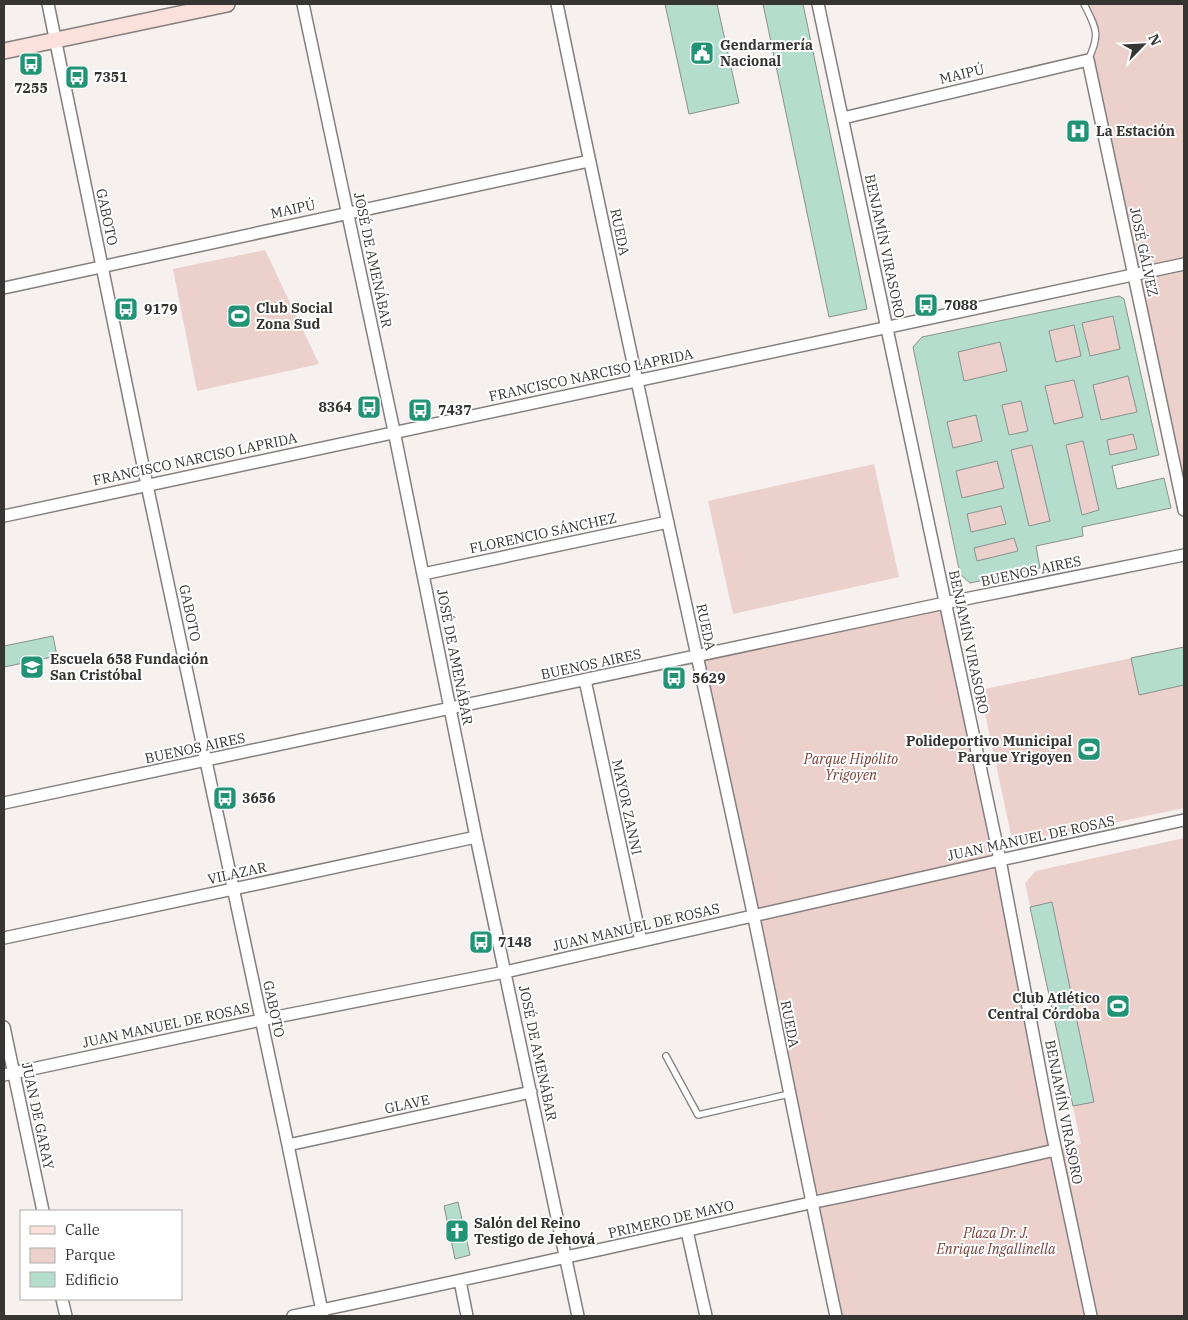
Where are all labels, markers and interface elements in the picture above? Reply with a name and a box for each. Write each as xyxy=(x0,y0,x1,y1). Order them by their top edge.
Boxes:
north arrow xyxy=(1118,20,1168,70)
text: N xyxy=(1144,31,1165,48)
place label: Gendarmería Nacional xyxy=(720,36,813,70)
public building icon: Gendarmería Nacional xyxy=(689,40,715,66)
bus stop icon: 7255 xyxy=(18,51,44,77)
street label: MAIPÚ xyxy=(937,59,986,88)
bus stop icon: 7351 xyxy=(64,64,90,90)
place label: 7351 xyxy=(94,68,128,86)
place label: 7255 xyxy=(14,79,48,97)
hospital icon: La Estación xyxy=(1065,118,1091,144)
place label: La Estación xyxy=(1096,122,1175,140)
street label: BENJAMÍN VIRASORO xyxy=(861,172,910,320)
street label: GABOTO xyxy=(92,187,122,247)
street label: JOSÉ DE AMENÁBAR xyxy=(350,190,397,330)
street label: MAIPÚ xyxy=(269,194,317,223)
street label: JOSÉ GÁLVEZ xyxy=(1126,205,1163,298)
street label: RUEDA xyxy=(606,207,634,258)
bus stop icon: 7088 xyxy=(913,292,939,318)
bus stop icon: 9179 xyxy=(113,296,139,322)
place label: 7088 xyxy=(944,296,978,314)
place label: Club Social Zona Sud xyxy=(256,299,333,333)
place label: 9179 xyxy=(144,300,178,318)
sports icon: Club Social Zona Sud xyxy=(226,303,252,329)
street label: FRANCISCO NARCISO LAPRIDA xyxy=(487,344,695,405)
bus stop icon: 8364 xyxy=(356,394,382,420)
bus stop icon: 7437 xyxy=(407,397,433,423)
place label: 8364 xyxy=(318,398,352,416)
place label: 7437 xyxy=(438,401,472,419)
street label: FRANCISCO NARCISO LAPRIDA xyxy=(91,428,299,489)
street label: FLORENCIO SÁNCHEZ xyxy=(468,508,618,557)
street label: BUENOS AIRES xyxy=(979,552,1083,590)
street label: BENJAMÍN VIRASORO xyxy=(945,568,994,716)
street label: GABOTO xyxy=(175,583,205,643)
street label: JOSÉ DE AMENÁBAR xyxy=(433,587,478,727)
street label: RUEDA xyxy=(692,602,720,653)
street label: BUENOS AIRES xyxy=(539,645,643,683)
place label: Escuela 658 Fundación San Cristóbal xyxy=(50,650,208,684)
school or university icon: Escuela 658 Fundación San Cristóbal xyxy=(19,654,45,680)
bus stop icon: 5629 xyxy=(661,665,687,691)
place label: 5629 xyxy=(692,669,726,687)
street label: BUENOS AIRES xyxy=(143,729,247,767)
place label: Polideportivo Municipal Parque Yrigoyen xyxy=(906,732,1072,766)
sports icon: Polideportivo Municipal Parque Yrigoyen xyxy=(1076,736,1102,762)
park label: Parque Hipólito Yrigoyen xyxy=(803,750,898,784)
street label: MAYOR ZANNI xyxy=(608,758,646,857)
bus stop icon: 3656 xyxy=(212,785,238,811)
place label: 3656 xyxy=(242,789,276,807)
street label: JUAN MANUEL DE ROSAS xyxy=(946,811,1116,865)
street label: VILAZAR xyxy=(206,858,269,888)
street label: JUAN MANUEL DE ROSAS xyxy=(551,899,721,955)
bus stop icon: 7148 xyxy=(468,929,494,955)
place label: 7148 xyxy=(498,933,532,951)
street label: GABOTO xyxy=(259,979,289,1039)
street label: JOSÉ DE AMENÁBAR xyxy=(515,983,562,1123)
place label: Club Atlético Central Córdoba xyxy=(988,989,1100,1023)
sports icon: Club Atlético Central Córdoba xyxy=(1105,993,1131,1019)
street label: JUAN MANUEL DE ROSAS xyxy=(81,998,251,1052)
street label: RUEDA xyxy=(777,999,803,1049)
street label: BENJAMÍN VIRASORO xyxy=(1041,1038,1088,1186)
street label: JUAN DE GARAY xyxy=(18,1061,58,1171)
street label: GLAVE xyxy=(383,1090,431,1118)
street label: PRIMERO DE MAYO xyxy=(606,1196,736,1242)
legend xyxy=(20,1210,182,1300)
place label: Salón del Reino Testigo de Jehová xyxy=(474,1214,595,1248)
church icon: Salón del Reino Testigo de Jehová xyxy=(444,1218,470,1244)
text: Calle xyxy=(65,1220,100,1239)
park label: Plaza Dr. J. Enrique Ingallinella xyxy=(935,1224,1056,1258)
text: Parque xyxy=(65,1245,115,1264)
text: Edificio xyxy=(65,1270,119,1289)

